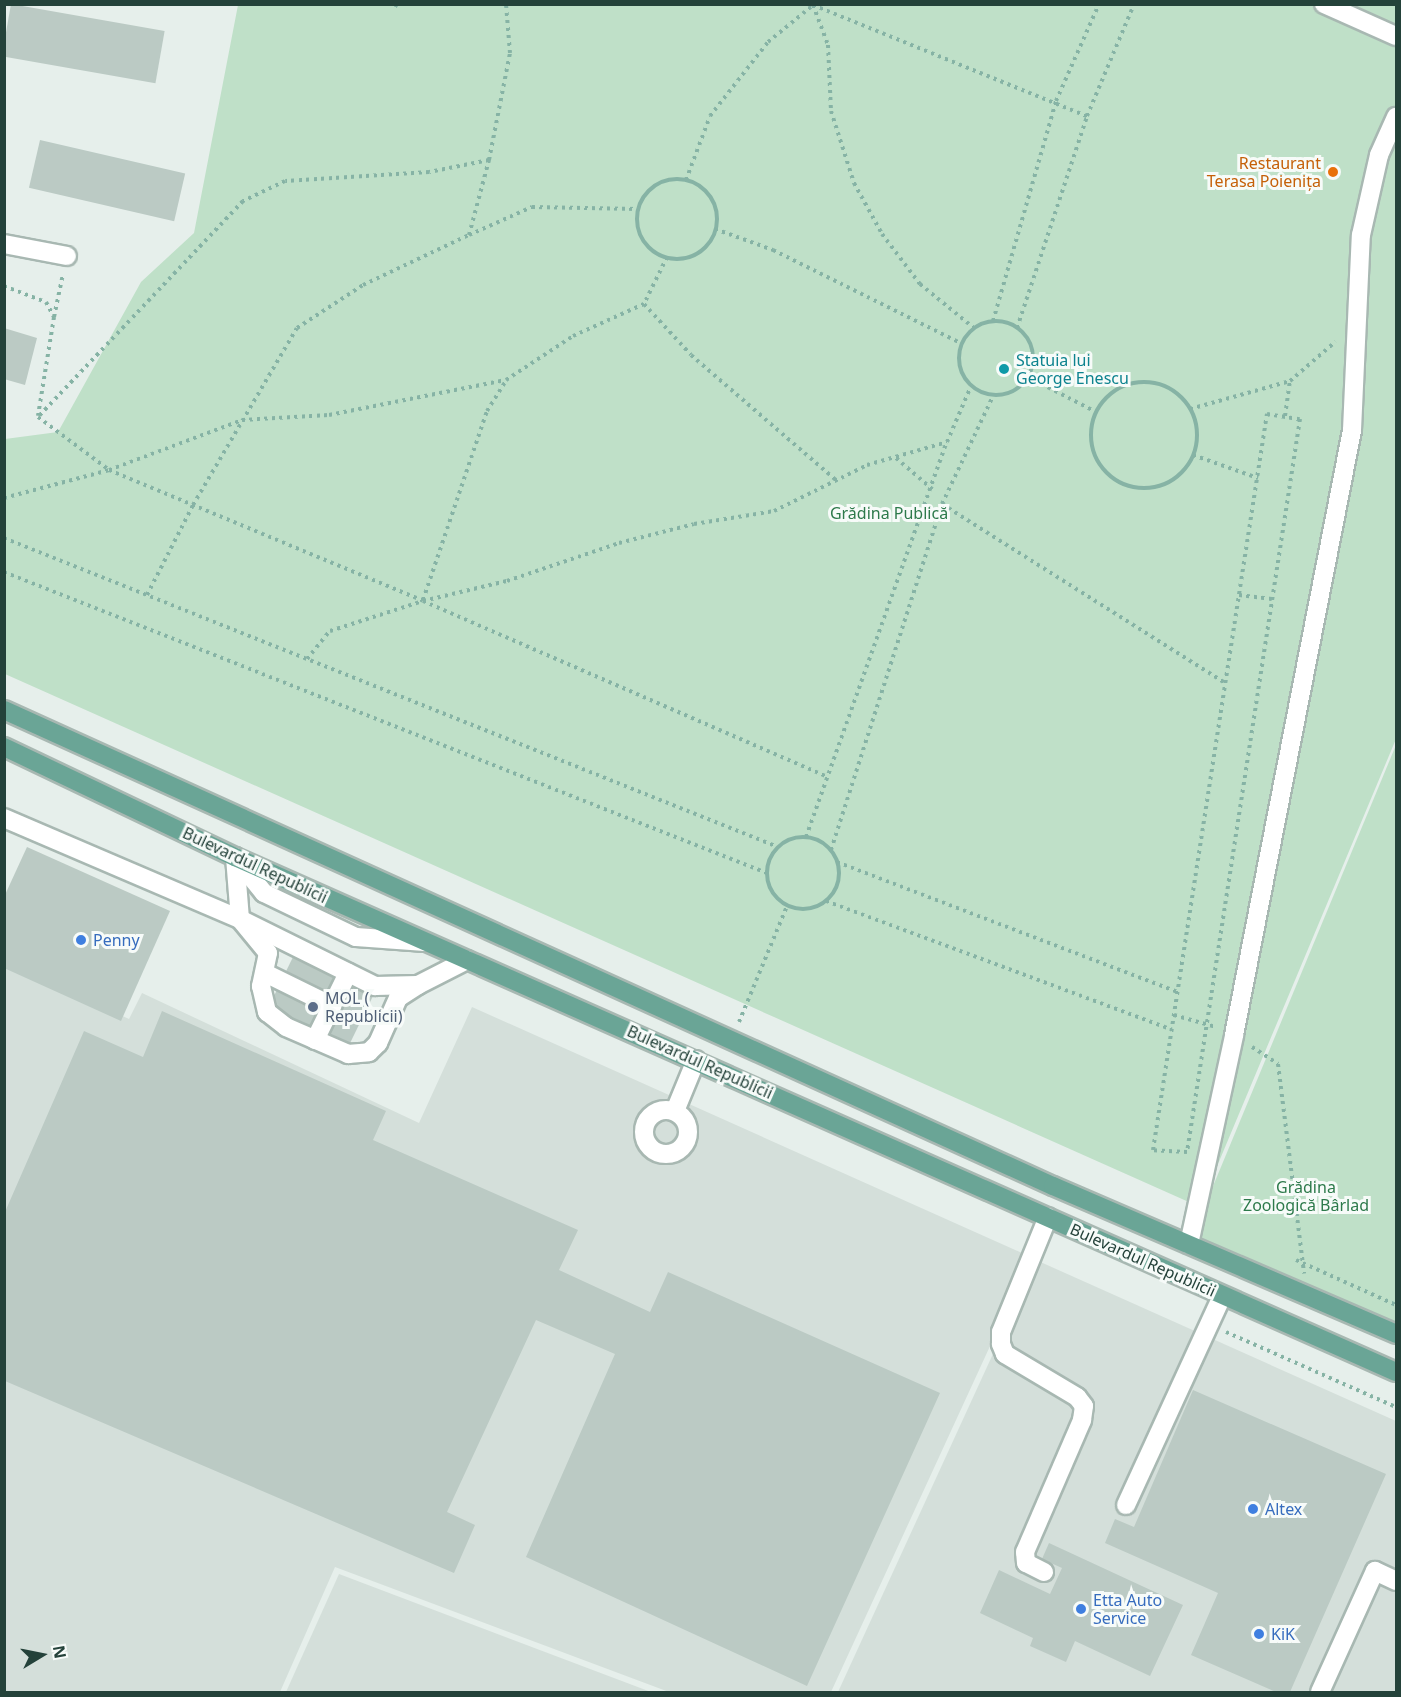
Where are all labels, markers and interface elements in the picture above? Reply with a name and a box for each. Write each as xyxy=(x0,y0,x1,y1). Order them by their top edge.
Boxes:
place label: Restaurant Terasa Poienița xyxy=(1207,153,1321,191)
marker: Restaurant Terasa Poienița xyxy=(1326,165,1340,179)
place label: Statuia lui George Enescu xyxy=(1016,350,1129,388)
marker: Statuia lui George Enescu xyxy=(997,362,1011,376)
park label: Grădina Publică xyxy=(830,503,948,523)
street label: Bulevardul Republicii xyxy=(180,823,330,907)
place label: Penny xyxy=(93,930,140,950)
marker: Penny xyxy=(74,933,88,947)
place label: MOL ( Republicii) xyxy=(325,988,403,1026)
marker: MOL ( Republicii) xyxy=(306,1000,320,1014)
street label: Bulevardul Republicii xyxy=(624,1021,776,1103)
park label: Grădina Zoologică Bârlad xyxy=(1243,1177,1369,1215)
street label: Bulevardul Republicii xyxy=(1067,1219,1219,1301)
place label: Altex xyxy=(1265,1499,1302,1519)
marker: Altex xyxy=(1246,1502,1260,1516)
place label: Etta Auto Service xyxy=(1093,1590,1162,1628)
marker: Etta Auto Service xyxy=(1074,1602,1088,1616)
place label: KiK xyxy=(1271,1624,1295,1644)
north arrow xyxy=(12,1625,72,1685)
marker: KiK xyxy=(1252,1627,1266,1641)
text: N xyxy=(48,1644,72,1660)

